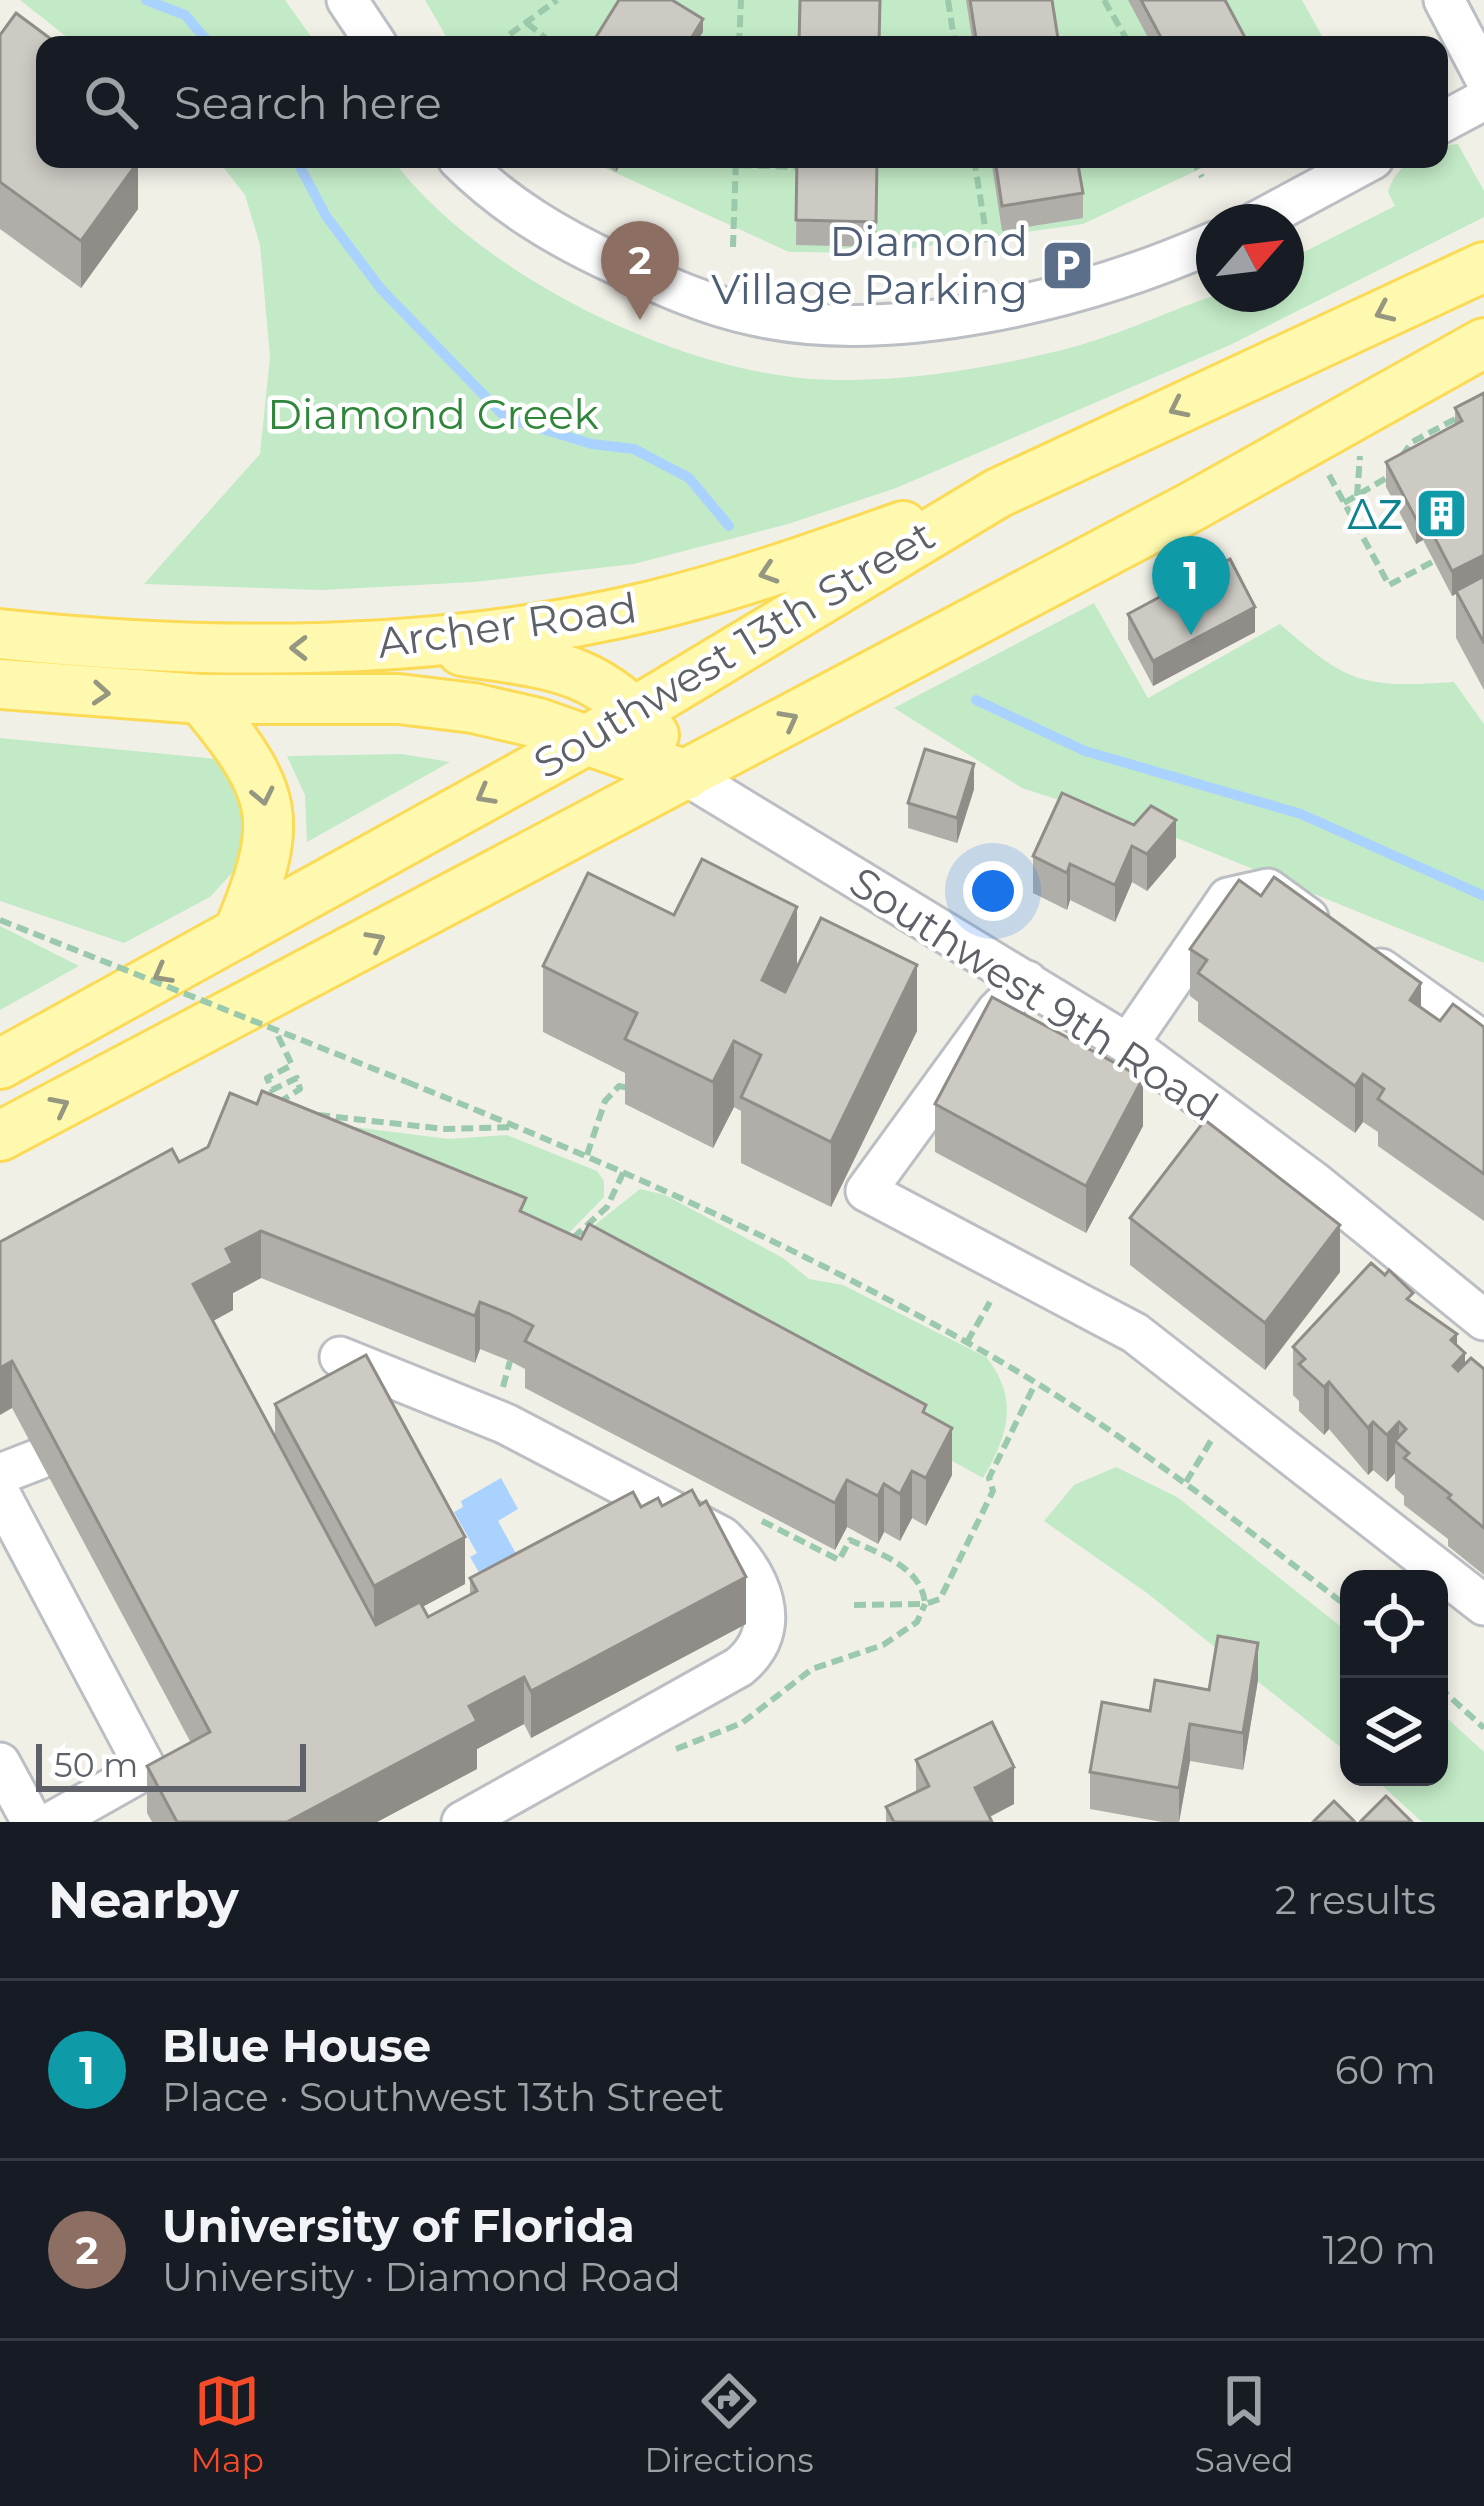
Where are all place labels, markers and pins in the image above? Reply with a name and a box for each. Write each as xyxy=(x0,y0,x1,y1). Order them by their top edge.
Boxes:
place label: Diamond Village Parking xyxy=(711,215,1028,315)
pin: 2 xyxy=(601,221,679,320)
parking icon: Diamond Village Parking xyxy=(1039,237,1095,293)
building icon: ΔΖ xyxy=(1414,486,1470,542)
place label: ΔΖ xyxy=(1347,488,1403,540)
pin: 1 xyxy=(1152,536,1230,635)

